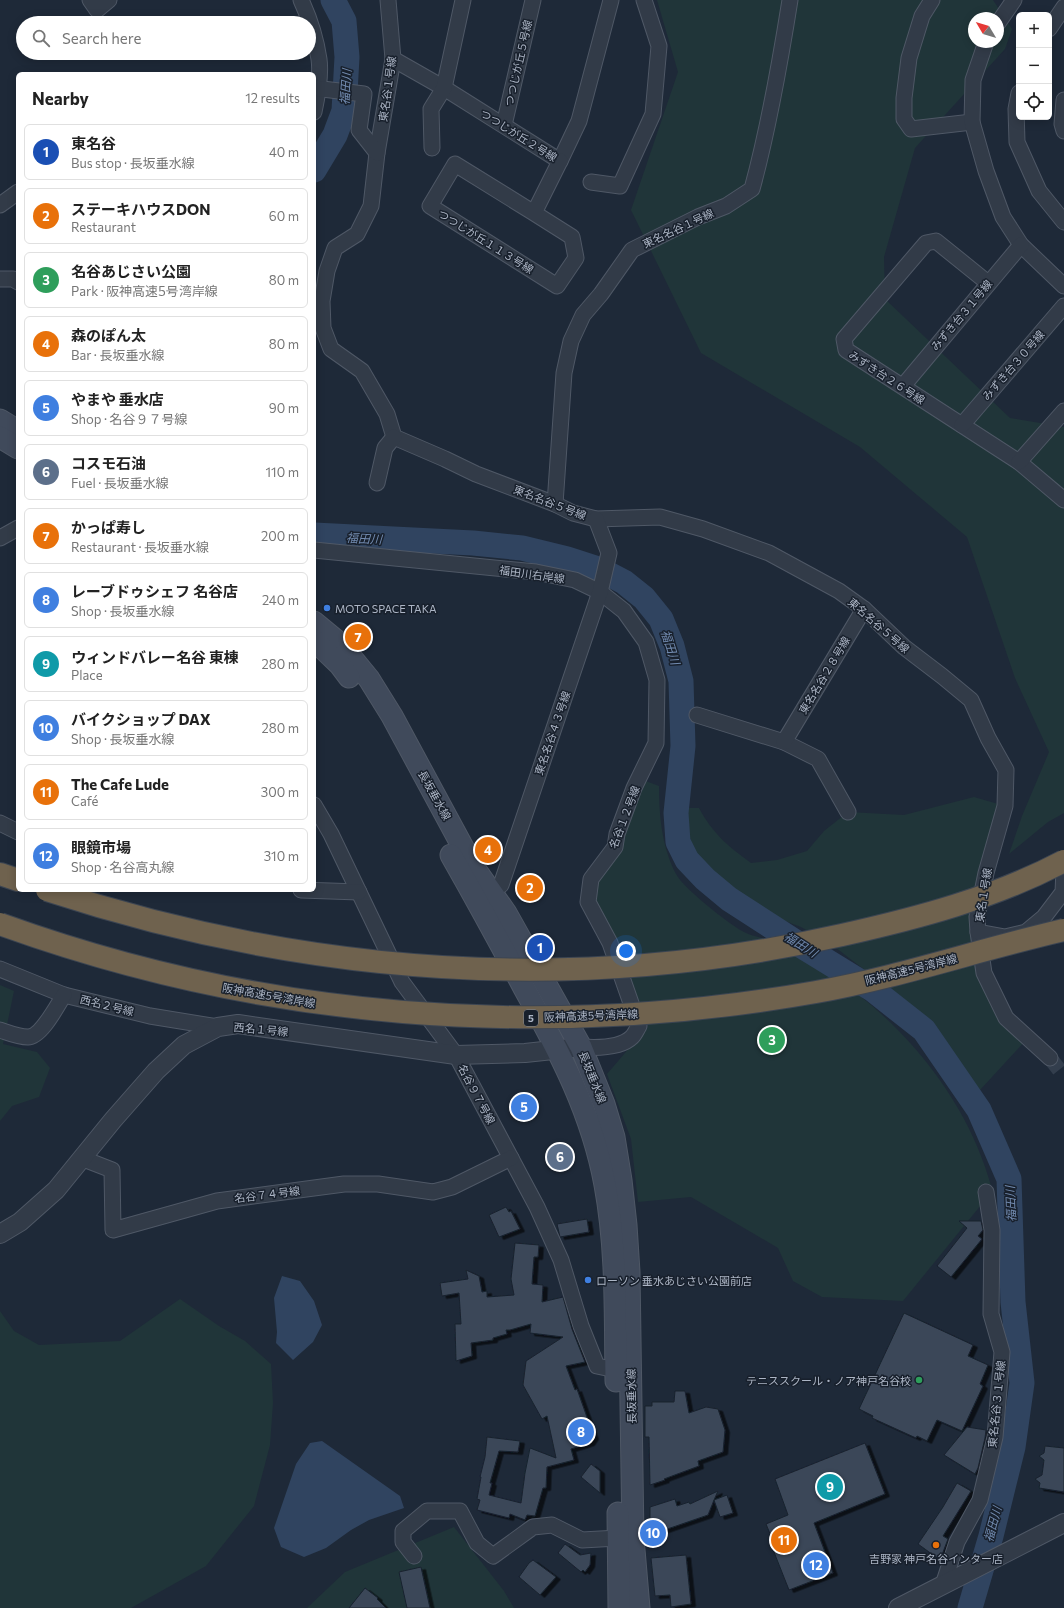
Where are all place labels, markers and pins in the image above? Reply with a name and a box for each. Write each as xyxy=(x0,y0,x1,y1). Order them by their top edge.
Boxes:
place label: MOTO SPACE TAKA xyxy=(335,602,437,615)
marker: MOTO SPACE TAKA xyxy=(322,603,332,613)
pin: 7 xyxy=(345,622,371,652)
pin: 4 xyxy=(475,835,501,865)
pin: 2 xyxy=(517,873,543,903)
pin: 1 xyxy=(527,933,553,963)
pin: 3 xyxy=(759,1025,785,1055)
pin: 5 xyxy=(511,1092,537,1122)
pin: 6 xyxy=(547,1142,573,1172)
place label: ローソン 垂水あじさい公園前店 xyxy=(596,1274,752,1287)
marker: ローソン 垂水あじさい公園前店 xyxy=(583,1275,593,1285)
place label: テニススクール・ノア神戸名谷校 xyxy=(746,1374,911,1387)
marker: テニススクール・ノア神戸名谷校 xyxy=(914,1375,924,1385)
pin: 8 xyxy=(568,1417,594,1447)
pin: 9 xyxy=(817,1472,843,1502)
pin: 10 xyxy=(640,1518,666,1548)
pin: 11 xyxy=(771,1525,797,1555)
marker: 吉野家 神戸名谷インター店 xyxy=(931,1540,941,1550)
pin: 12 xyxy=(803,1550,829,1580)
place label: 吉野家 神戸名谷インター店 xyxy=(869,1552,1003,1565)

